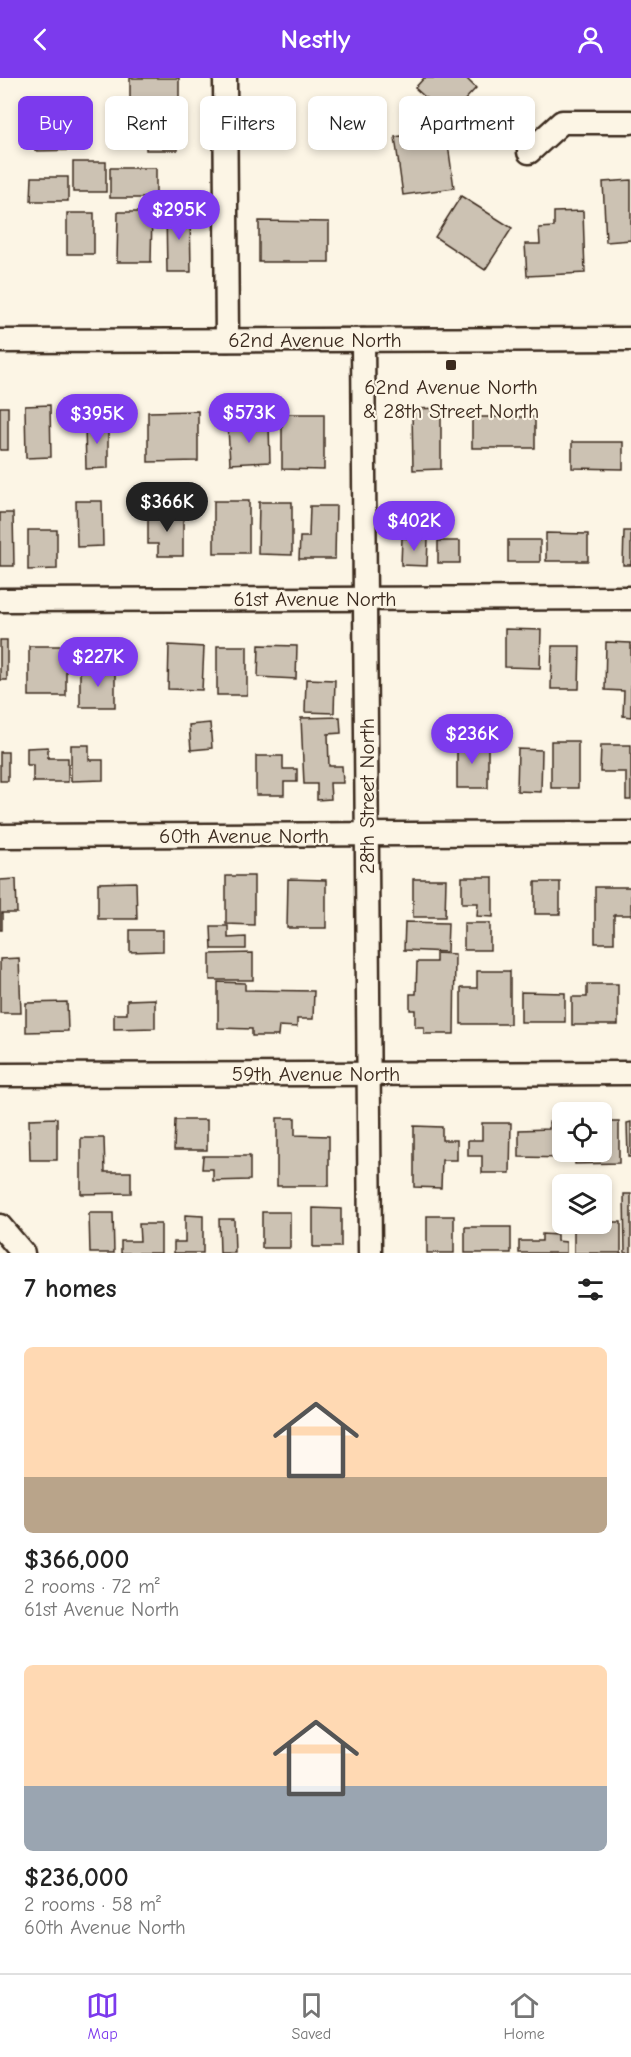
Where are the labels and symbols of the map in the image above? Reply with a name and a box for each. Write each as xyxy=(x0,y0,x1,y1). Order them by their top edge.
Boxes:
pin: $295K xyxy=(137,190,221,241)
street label: 62nd Avenue North xyxy=(228,328,402,352)
marker: 62nd Avenue North & 28th Street North xyxy=(444,358,458,372)
place label: 62nd Avenue North & 28th Street North xyxy=(363,375,539,423)
pin: $573K xyxy=(207,393,291,444)
pin: $395K xyxy=(55,394,139,445)
pin: $366K xyxy=(125,482,209,533)
pin: $402K xyxy=(372,501,456,552)
street label: 61st Avenue North xyxy=(234,587,396,611)
pin: $227K xyxy=(56,637,140,688)
pin: $236K xyxy=(430,714,514,765)
street label: 28th Street North xyxy=(355,718,379,874)
street label: 60th Avenue North xyxy=(159,824,329,848)
street label: 59th Avenue North xyxy=(232,1062,400,1086)

